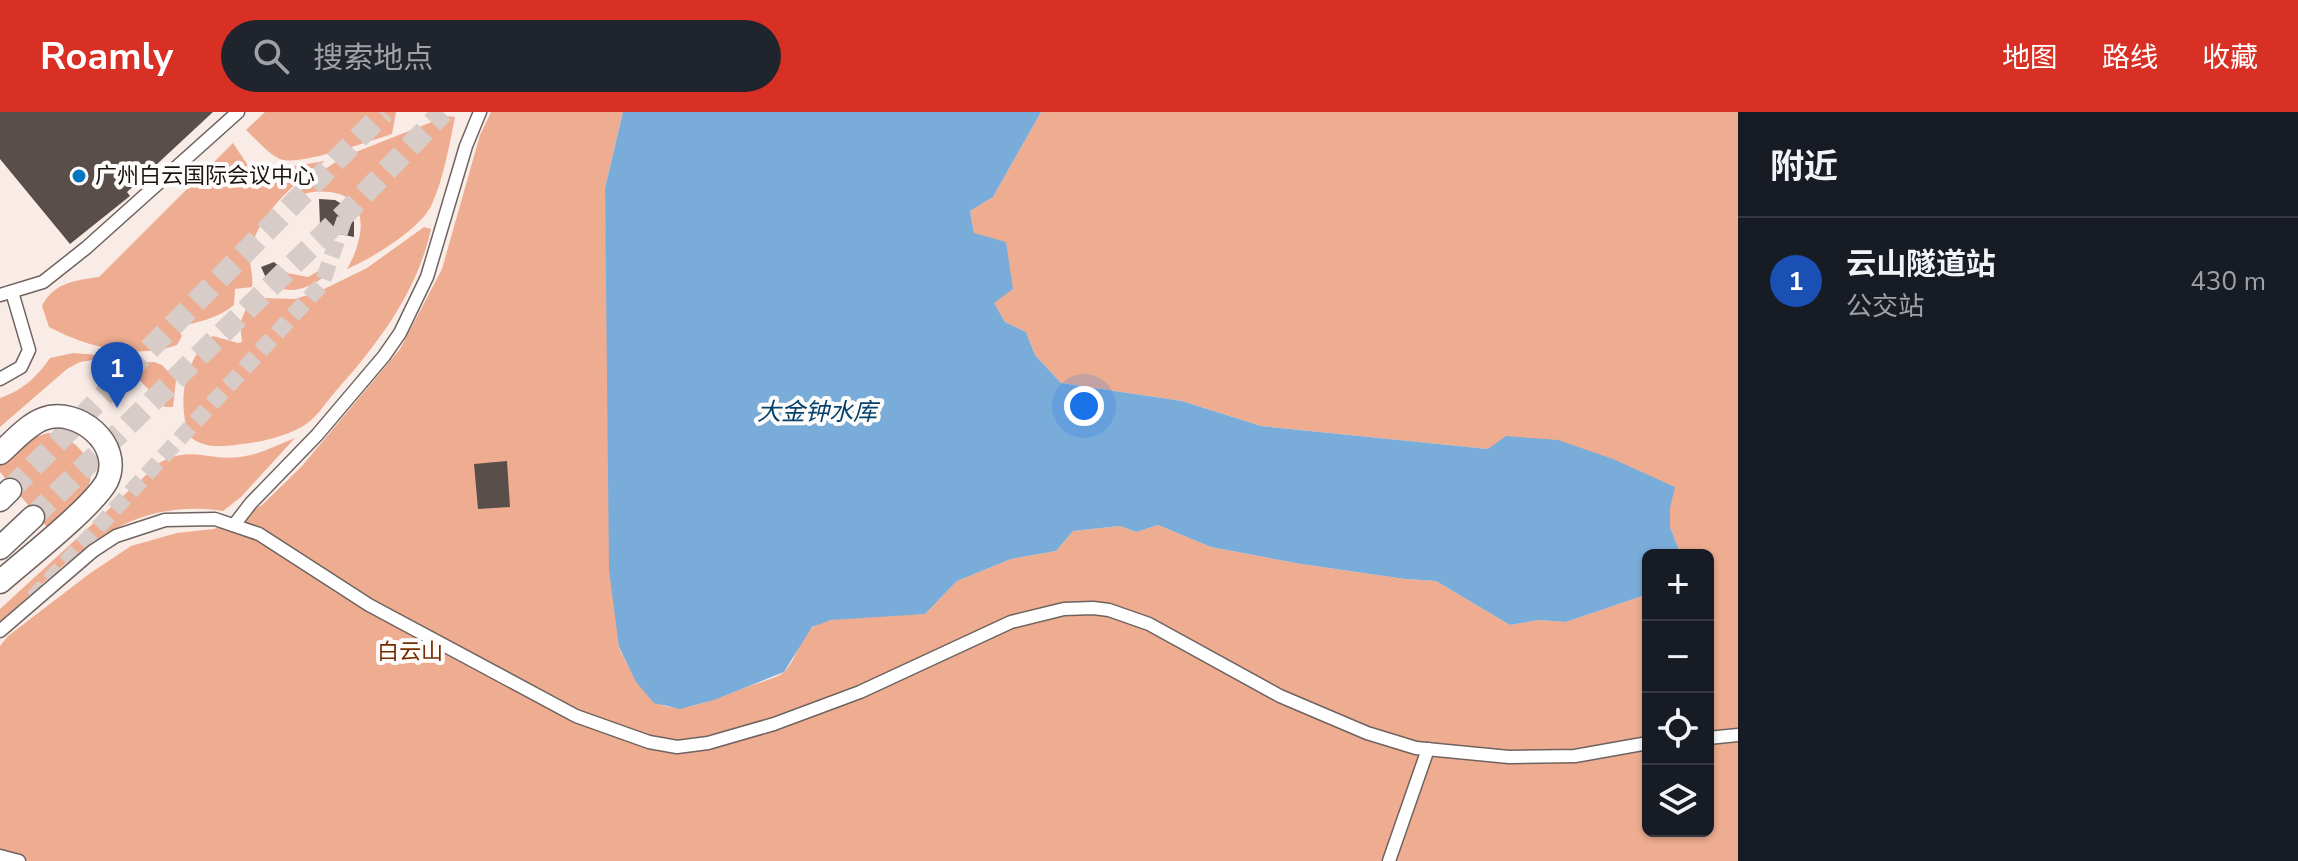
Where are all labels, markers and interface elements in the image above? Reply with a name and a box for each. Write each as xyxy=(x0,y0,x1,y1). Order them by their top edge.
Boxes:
search box xyxy=(221,20,781,92)
text: Roamly xyxy=(40,31,173,82)
icon: search xyxy=(249,34,293,78)
text: 搜索地点 xyxy=(313,38,433,79)
text: 地图 xyxy=(2002,39,2058,77)
text: 路线 xyxy=(2102,39,2158,77)
text: 收藏 xyxy=(2202,39,2258,77)
text: 附近 xyxy=(1770,144,1838,190)
place label: 广州白云国际会议中心 xyxy=(95,161,315,191)
marker: 广州白云国际会议中心 xyxy=(70,167,88,185)
text: 云山隧道站 xyxy=(1846,244,1996,285)
text: 1 xyxy=(1788,264,1804,299)
text: 430 m xyxy=(2190,264,2266,299)
text: 公交站 xyxy=(1846,289,1924,324)
pin: 1 xyxy=(91,342,143,408)
your location xyxy=(1064,386,1104,426)
water label: 大金钟水库 xyxy=(757,396,881,428)
map controls xyxy=(1642,549,1714,837)
button: + xyxy=(1642,549,1714,621)
button: − xyxy=(1642,621,1714,693)
park label: 白云山 xyxy=(377,637,443,667)
button: locate xyxy=(1642,693,1714,765)
button: layers xyxy=(1642,765,1714,837)

